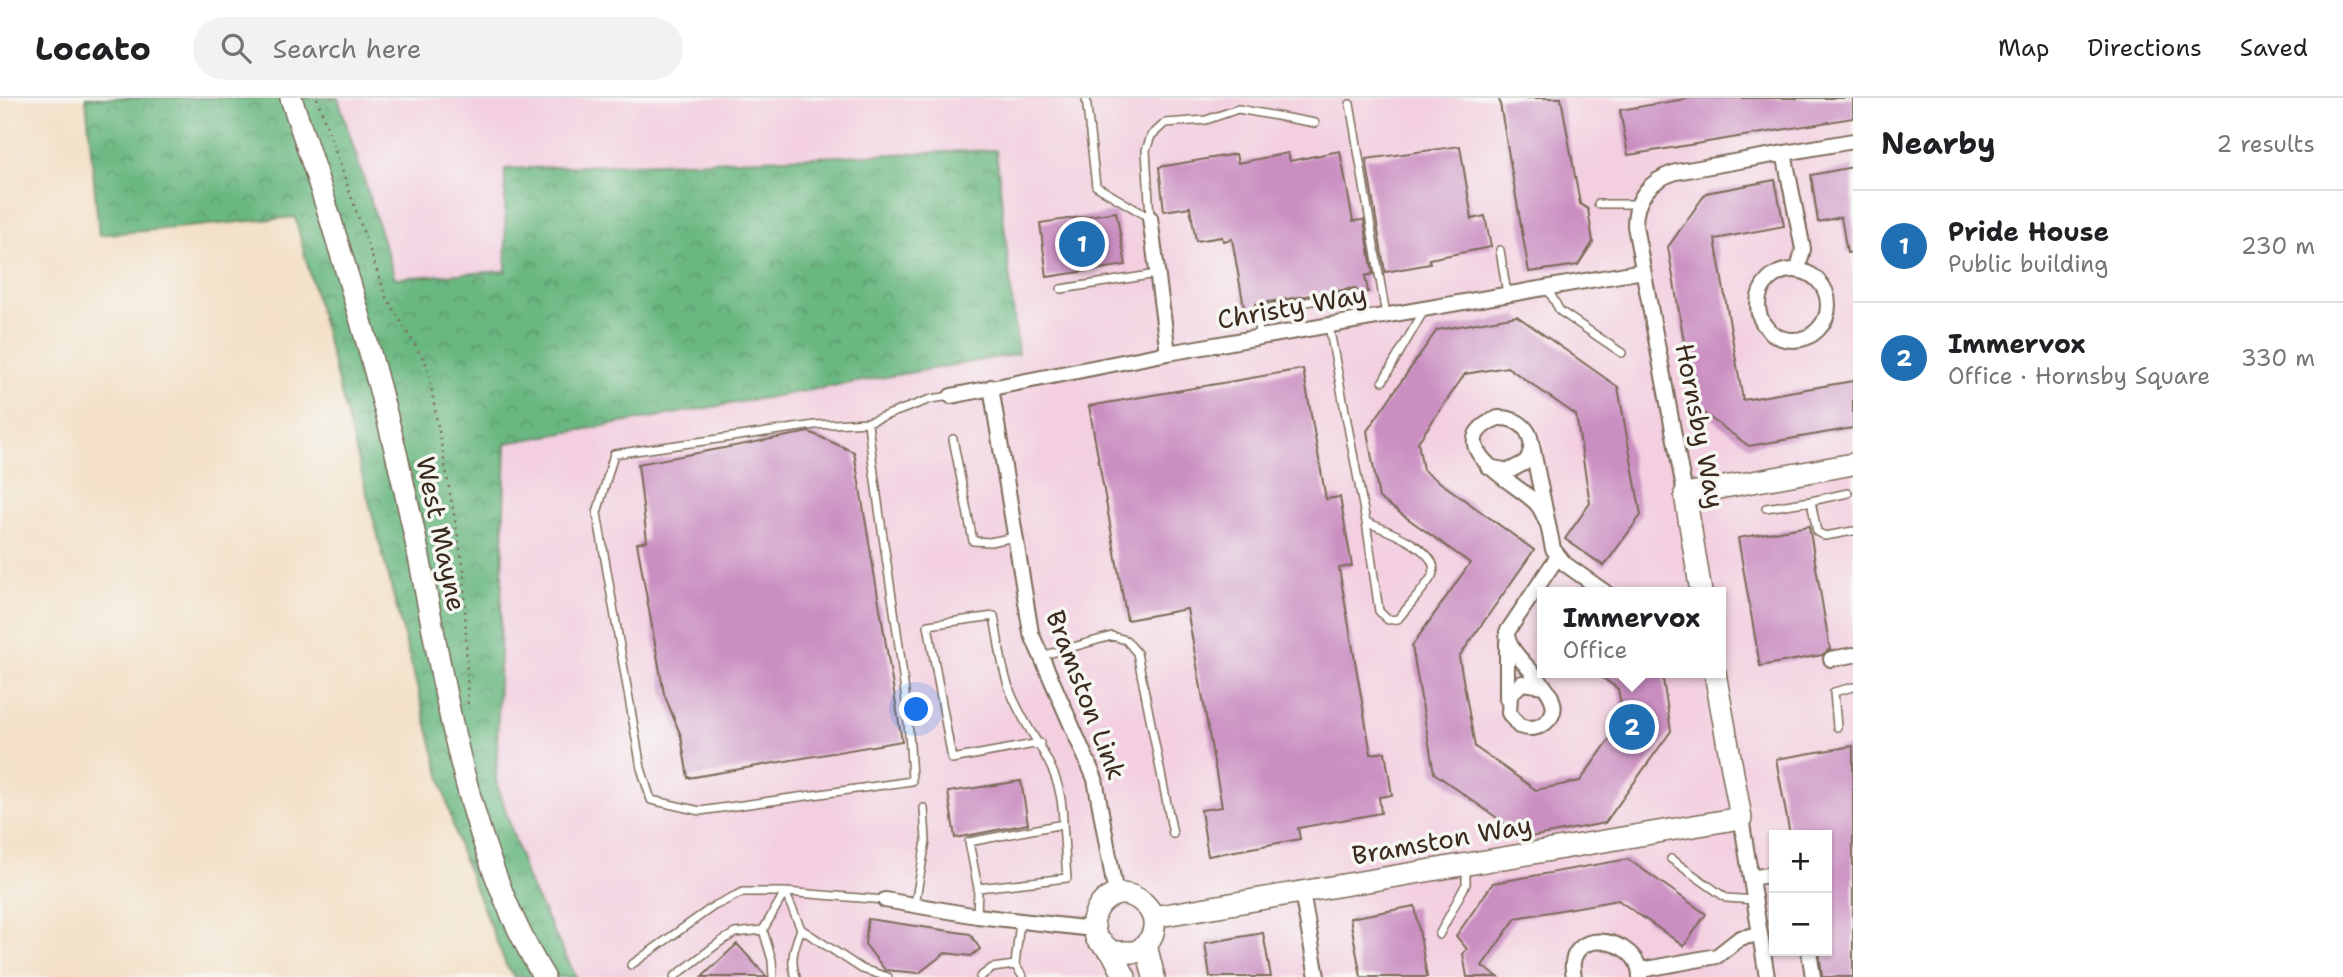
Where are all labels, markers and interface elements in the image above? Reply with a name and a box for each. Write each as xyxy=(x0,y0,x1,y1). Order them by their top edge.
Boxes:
search box xyxy=(193,17,683,80)
text: Locato xyxy=(35,26,151,71)
icon: search xyxy=(217,29,255,67)
text: Search here xyxy=(273,31,421,66)
text: Map xyxy=(1998,32,2049,64)
text: Directions xyxy=(2087,32,2202,64)
text: Saved xyxy=(2240,32,2308,64)
text: Nearby xyxy=(1881,123,1996,164)
text: 2 results xyxy=(2216,129,2315,159)
text: Pride House xyxy=(1948,214,2109,249)
pin: 1 xyxy=(1059,218,1105,270)
text: 1 xyxy=(1899,231,1909,261)
text: 230 m xyxy=(2241,231,2315,261)
text: Public building xyxy=(1948,249,2108,279)
street label: Christy Way xyxy=(1214,276,1369,337)
text: Immervox xyxy=(1948,326,2085,361)
street label: Hornsby Way xyxy=(1667,340,1734,511)
text: 2 xyxy=(1896,343,1912,373)
text: 330 m xyxy=(2241,343,2315,373)
text: Office · Hornsby Square xyxy=(1948,361,2210,391)
street label: West Mayne xyxy=(408,453,475,614)
popup xyxy=(1537,587,1726,678)
text: Immervox xyxy=(1563,600,1700,635)
street label: Bramston Link xyxy=(1038,605,1135,785)
text: Office xyxy=(1563,635,1628,665)
your location xyxy=(899,692,933,726)
pin: 2 xyxy=(1609,701,1655,753)
street label: Bramston Way xyxy=(1349,806,1535,873)
map controls xyxy=(1769,830,1832,956)
button: + xyxy=(1769,830,1832,893)
button: − xyxy=(1769,893,1832,956)

